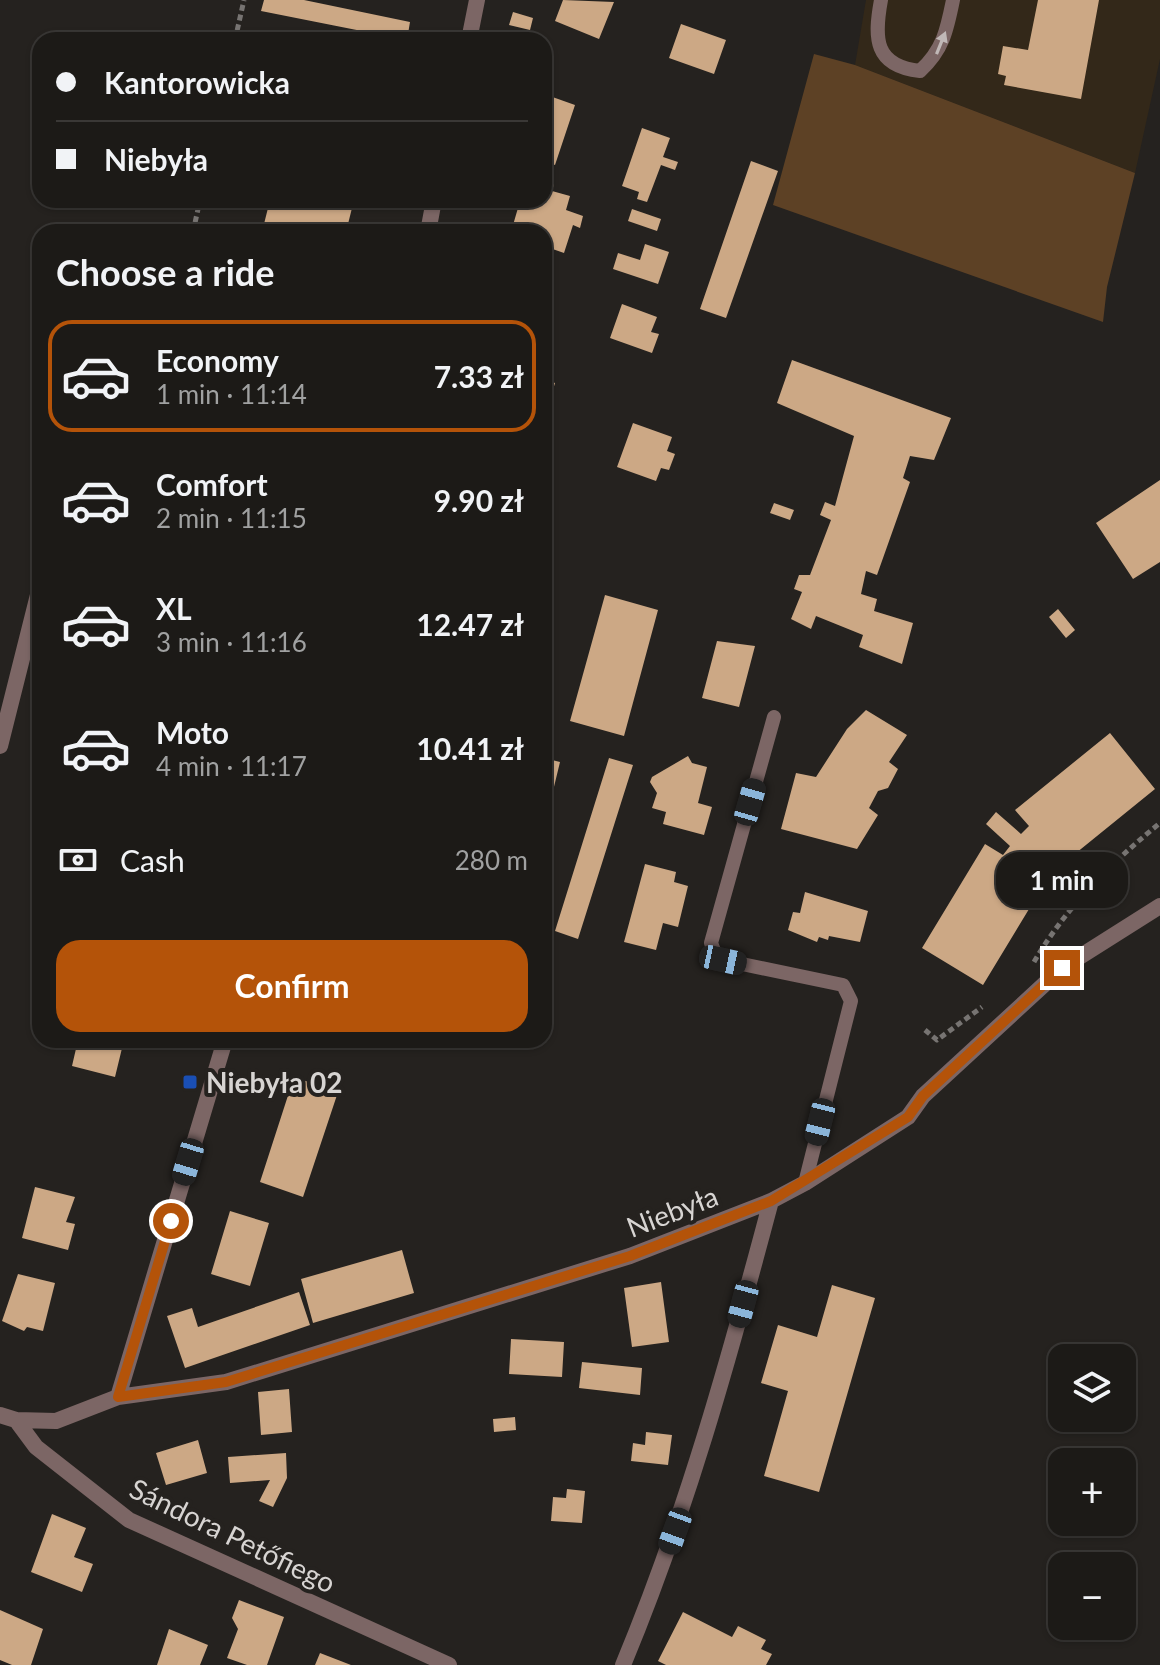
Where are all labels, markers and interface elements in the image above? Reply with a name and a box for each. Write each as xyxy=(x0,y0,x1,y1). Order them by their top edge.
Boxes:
one-way arrow xyxy=(935,31,948,55)
text: Kantorowicka xyxy=(104,64,290,100)
text: Niebyła xyxy=(104,141,208,177)
text: Choose a ride xyxy=(56,250,275,294)
icon: car xyxy=(60,340,132,412)
text: Economy xyxy=(156,342,279,378)
text: 7.33 zł xyxy=(434,358,524,394)
text: 1 min · 11:14 xyxy=(156,378,307,410)
icon: car xyxy=(60,464,132,536)
text: Comfort xyxy=(156,466,268,502)
text: 9.90 zł xyxy=(434,482,524,518)
text: 2 min · 11:15 xyxy=(156,502,307,534)
icon: car xyxy=(60,588,132,660)
text: XL xyxy=(156,590,192,626)
text: 12.47 zł xyxy=(416,606,524,642)
text: 3 min · 11:16 xyxy=(156,626,307,658)
icon: car xyxy=(60,712,132,784)
text: Moto xyxy=(156,714,229,750)
text: 10.41 zł xyxy=(416,730,524,766)
text: 4 min · 11:17 xyxy=(156,750,307,782)
car xyxy=(732,776,768,828)
icon: cash xyxy=(56,838,100,882)
text: Cash xyxy=(120,842,185,878)
text: 280 m xyxy=(455,844,528,876)
callout: 1 min xyxy=(996,852,1128,908)
text: 1 min xyxy=(1030,864,1094,896)
button: Confirm xyxy=(56,940,528,1032)
car xyxy=(697,943,749,977)
route end xyxy=(1044,950,1080,986)
place label: Niebyła 02 xyxy=(206,1065,342,1099)
marker: Niebyła 02 xyxy=(181,1073,199,1091)
car xyxy=(803,1096,837,1148)
car xyxy=(170,1136,206,1188)
street label: Niebyła xyxy=(622,1178,722,1244)
route start xyxy=(153,1203,189,1239)
car xyxy=(725,1278,761,1330)
map controls xyxy=(1048,1344,1136,1640)
button: layers xyxy=(1048,1344,1136,1432)
button: + xyxy=(1048,1448,1136,1536)
street label: Sándora Petőfiego xyxy=(125,1471,341,1599)
car xyxy=(656,1504,694,1558)
button: − xyxy=(1048,1552,1136,1640)

